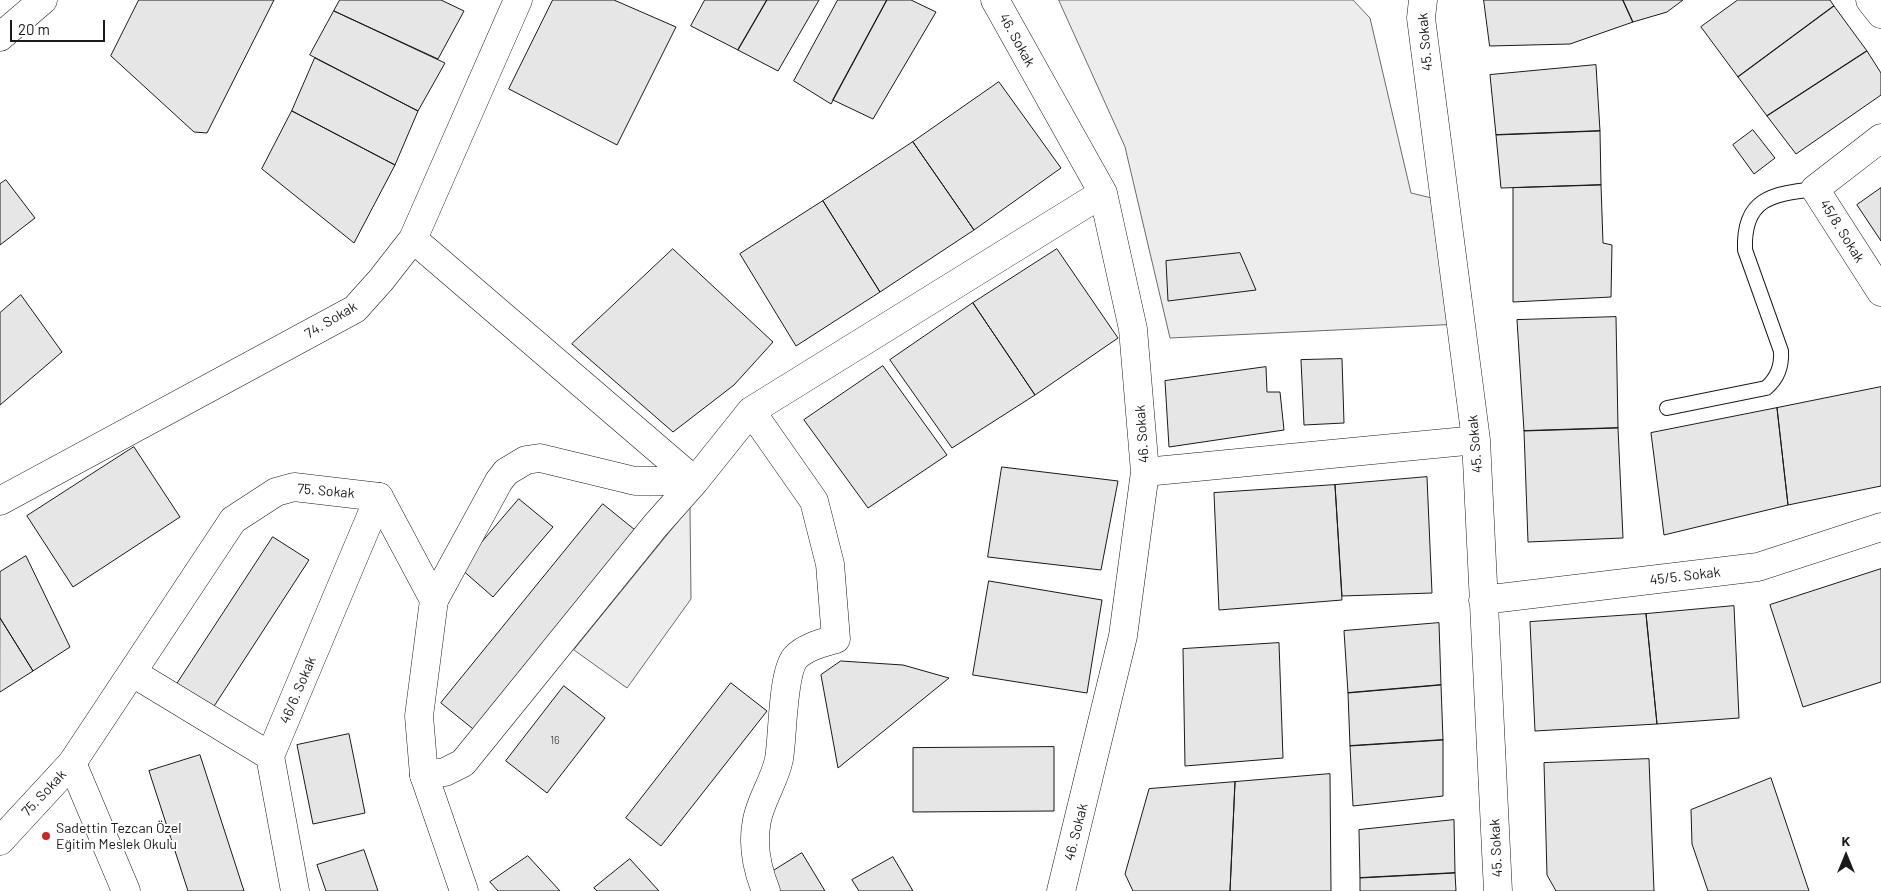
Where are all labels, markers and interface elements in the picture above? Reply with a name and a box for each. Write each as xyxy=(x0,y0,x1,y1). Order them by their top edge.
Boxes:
scale bar xyxy=(12,10,108,42)
street label: 46. Sokak xyxy=(995,10,1039,70)
street label: 45. Sokak xyxy=(1414,12,1436,72)
text: 20 m xyxy=(18,20,50,38)
street label: 45/8. Sokak xyxy=(1816,196,1868,266)
street label: 74. Sokak xyxy=(302,298,360,342)
street label: 46. Sokak xyxy=(1132,404,1152,464)
street label: 45. Sokak xyxy=(1464,414,1486,474)
street label: 75. Sokak xyxy=(297,480,355,502)
street label: 45/5. Sokak xyxy=(1649,563,1721,589)
street label: 46/6. Sokak xyxy=(276,654,320,726)
house number: 16 xyxy=(550,733,560,747)
street label: 75. Sokak xyxy=(18,766,70,820)
street label: 46. Sokak xyxy=(1061,802,1091,862)
street label: 45. Sokak xyxy=(1486,818,1506,878)
place label: Sadettin Tezcan Özel Eğitim Meslek Okulu xyxy=(56,820,181,852)
marker: Sadettin Tezcan Özel Eğitim Meslek Okulu xyxy=(40,830,52,842)
north arrow xyxy=(1821,831,1871,881)
text: K xyxy=(1842,832,1850,849)

